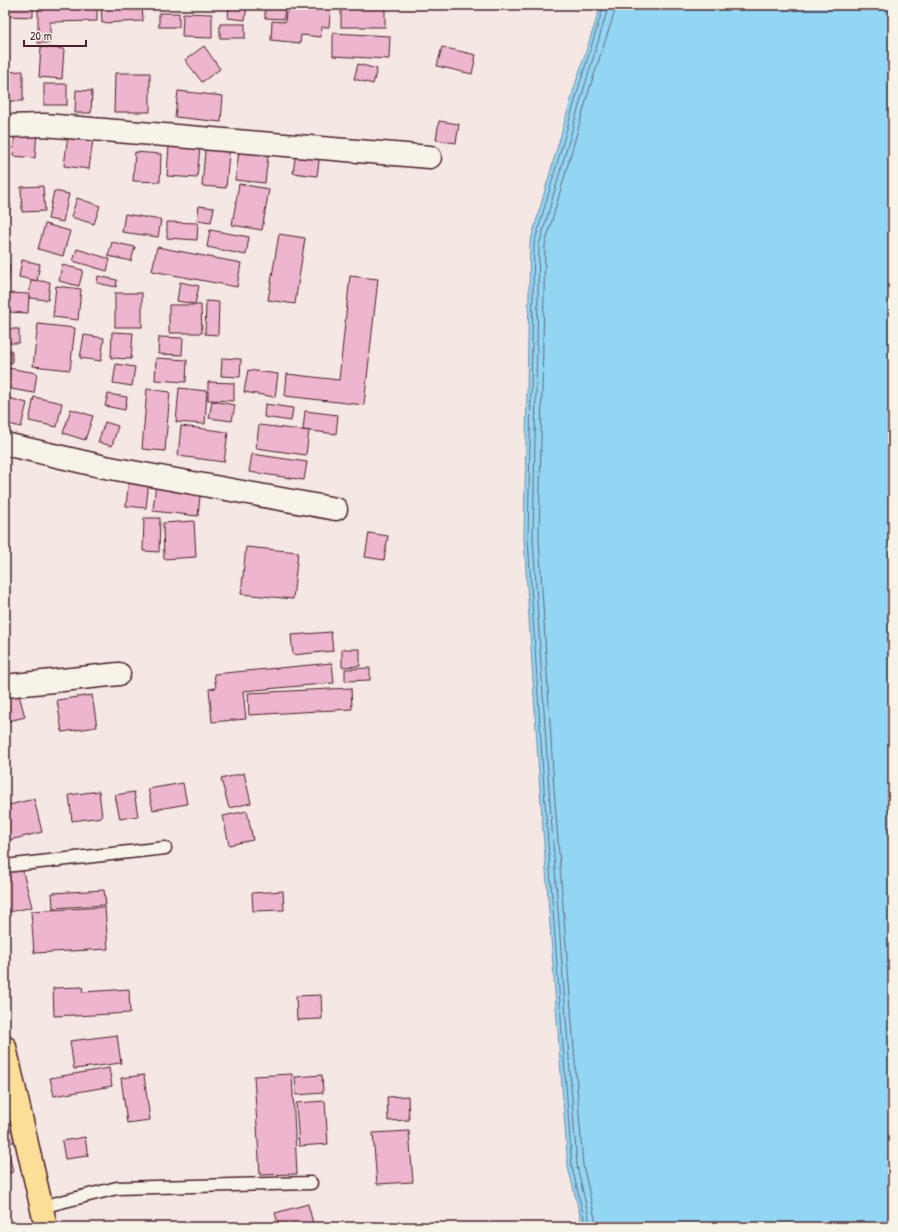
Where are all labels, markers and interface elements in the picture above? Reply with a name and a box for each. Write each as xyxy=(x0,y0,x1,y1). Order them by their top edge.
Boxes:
scale bar xyxy=(24,22,86,48)
text: 20 m xyxy=(30,27,52,44)

